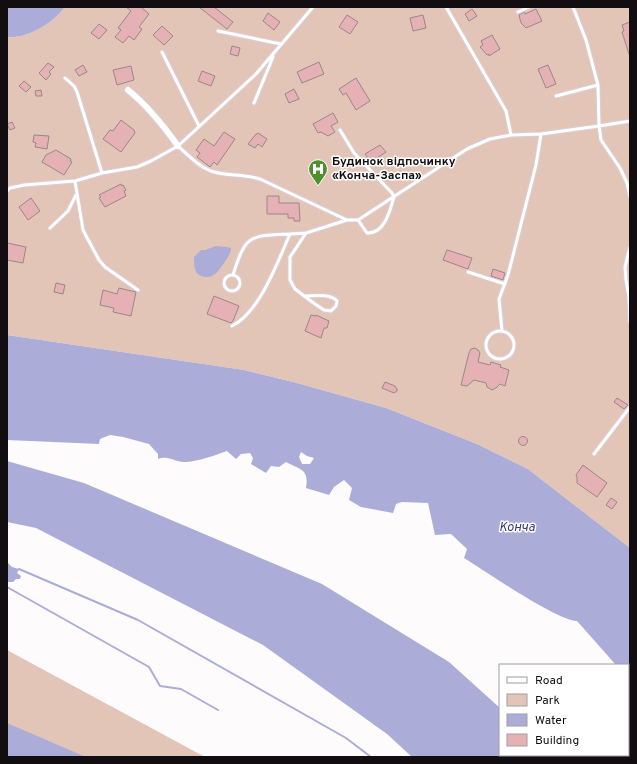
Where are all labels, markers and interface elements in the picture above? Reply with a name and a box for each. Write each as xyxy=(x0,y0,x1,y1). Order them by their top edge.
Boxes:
place label: Будинок відпочинку «Конча-Заспа» xyxy=(332,154,456,184)
hospital icon: Будинок відпочинку «Конча-Заспа» xyxy=(307,158,329,186)
water label: Конча xyxy=(499,520,535,536)
legend xyxy=(499,664,629,756)
text: Road xyxy=(535,673,563,689)
text: Park xyxy=(535,693,560,709)
text: Water xyxy=(535,713,567,729)
text: Building xyxy=(535,733,579,749)

